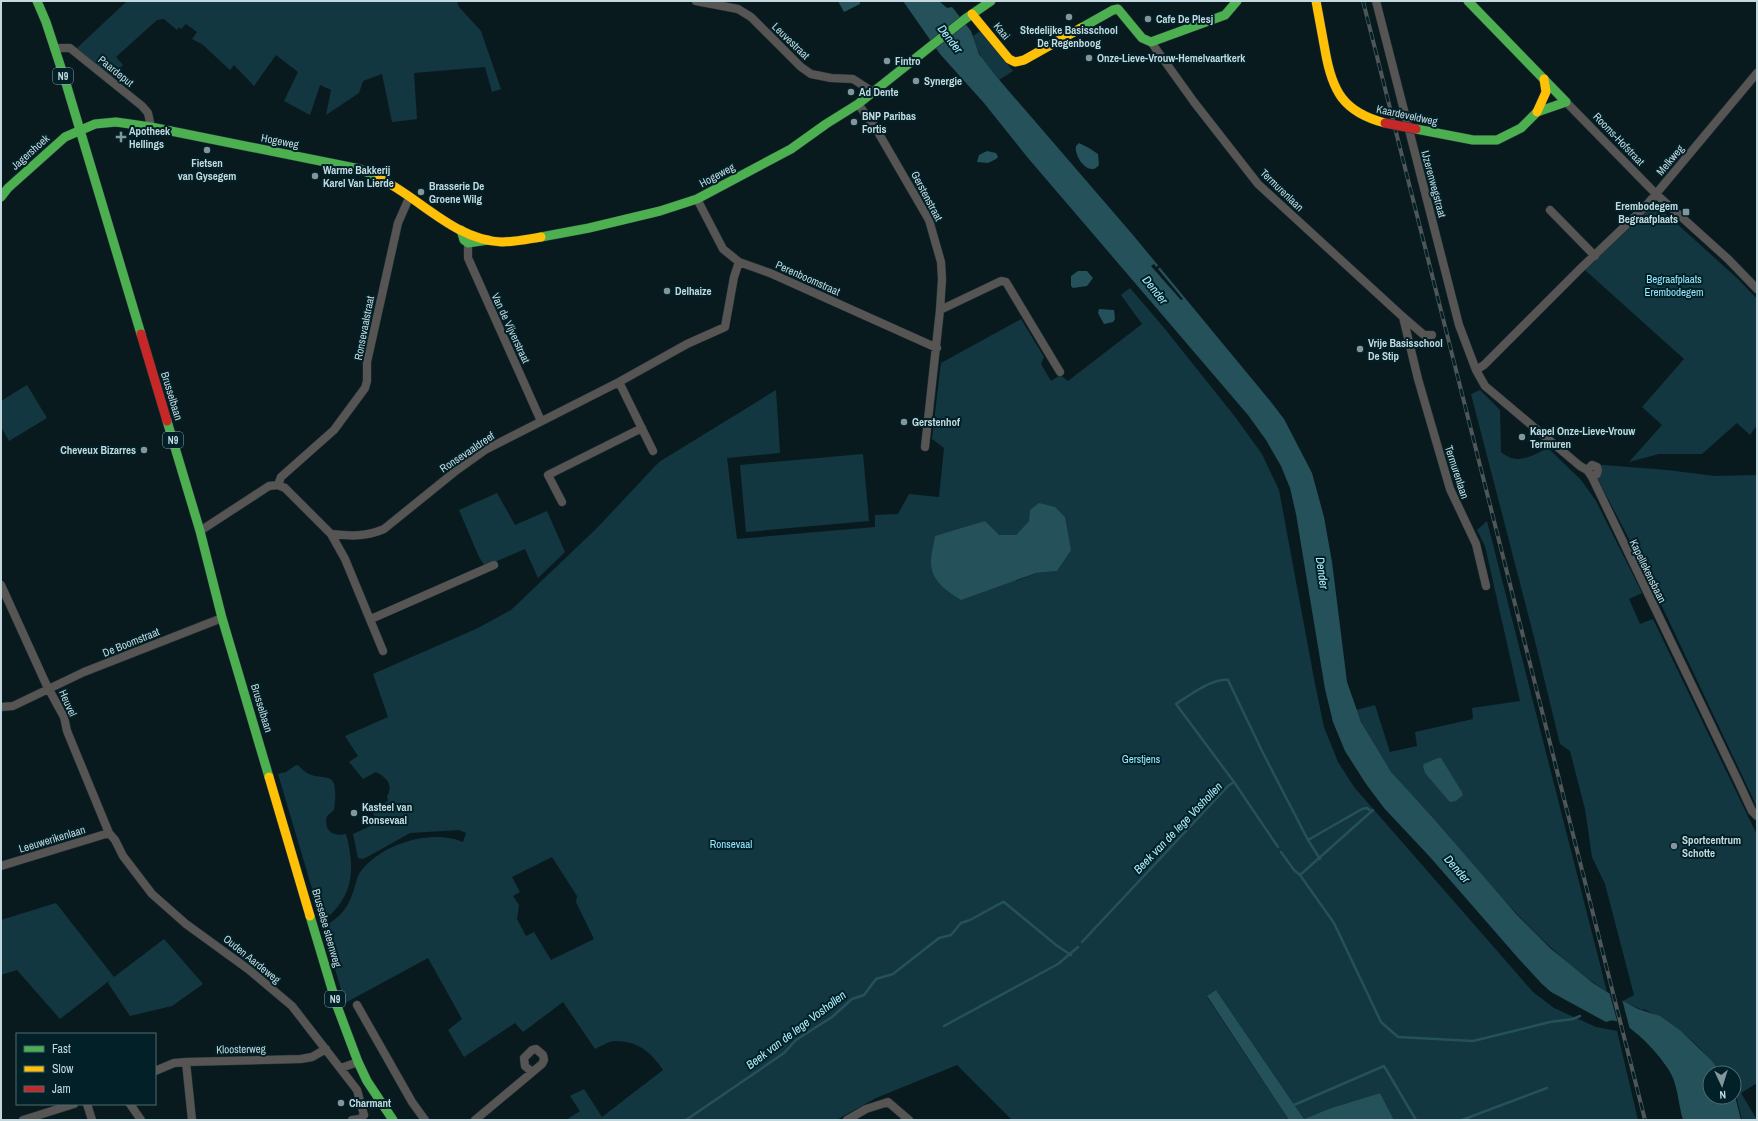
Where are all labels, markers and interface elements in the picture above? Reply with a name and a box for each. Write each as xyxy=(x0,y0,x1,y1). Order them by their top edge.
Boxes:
marker: Stedelijke Basisschool De Regenboog xyxy=(1064,12,1074,22)
place label: Cafe De Plesj xyxy=(1156,12,1213,26)
marker: Cafe De Plesj xyxy=(1143,14,1153,24)
street label: Kaai xyxy=(991,19,1013,43)
street label: Leuvestraat xyxy=(769,20,813,63)
water label: Dender xyxy=(934,21,967,57)
place label: Stedelijke Basisschool De Regenboog xyxy=(1020,23,1118,50)
place label: Onze-Lieve-Vrouw-Hemelvaartkerk xyxy=(1097,51,1246,65)
street label: Paardeput xyxy=(95,52,137,90)
marker: Onze-Lieve-Vrouw-Hemelvaartkerk xyxy=(1084,53,1094,63)
place label: Fintro xyxy=(895,54,921,68)
marker: Fintro xyxy=(882,56,892,66)
road number: N9 xyxy=(53,68,73,84)
place label: Synergie xyxy=(924,74,962,88)
marker: Synergie xyxy=(911,76,921,86)
place label: Ad Dente xyxy=(859,85,899,99)
marker: Ad Dente xyxy=(846,87,856,97)
street label: Kaardeveldweg xyxy=(1375,102,1439,128)
place label: BNP Paribas Fortis xyxy=(862,109,916,136)
street label: Rooms-Hofstraat xyxy=(1590,110,1648,169)
marker: BNP Paribas Fortis xyxy=(849,117,859,127)
place label: Apotheek Hellings xyxy=(129,124,171,151)
street label: Hogeweg xyxy=(260,130,300,152)
street label: Jagershoek xyxy=(8,131,52,173)
marker: Apotheek Hellings xyxy=(116,132,126,142)
street label: Melkweg xyxy=(1653,142,1687,178)
marker: Fietsen van Gysegem xyxy=(202,145,212,155)
street label: IJzerenwegstraat xyxy=(1418,149,1450,219)
place label: Fietsen van Gysegem xyxy=(178,156,236,183)
street label: Hogeweg xyxy=(697,160,737,190)
place label: Warme Bakkerij Karel Van Lierde xyxy=(323,163,394,190)
street label: Termurenlaan xyxy=(1257,166,1307,214)
street label: Gerstenstraat xyxy=(908,169,946,224)
marker: Warme Bakkerij Karel Van Lierde xyxy=(310,171,320,181)
place label: Brasserie De Groene Wilg xyxy=(429,179,484,206)
marker: Brasserie De Groene Wilg xyxy=(416,187,426,197)
place label: Erembodegem Begraafplaats xyxy=(1615,199,1678,226)
marker: Erembodegem Begraafplaats xyxy=(1681,207,1691,217)
street label: Perenboomstraat xyxy=(774,258,843,299)
water label: Dender xyxy=(1139,272,1172,308)
park label: Begraafplaats Erembodegem xyxy=(1644,272,1704,299)
place label: Delhaize xyxy=(675,284,712,298)
marker: Delhaize xyxy=(662,286,672,296)
street label: Van de Vijverstraat xyxy=(489,291,534,366)
street label: Ronsevaalstraat xyxy=(351,294,377,361)
place label: Vrije Basisschool De Stip xyxy=(1368,336,1443,363)
marker: Vrije Basisschool De Stip xyxy=(1355,344,1365,354)
street label: Brusselbaan xyxy=(158,370,186,422)
place label: Gerstenhof xyxy=(912,415,960,429)
marker: Gerstenhof xyxy=(899,417,909,427)
place label: Kapel Onze-Lieve-Vrouw Termuren xyxy=(1530,424,1635,451)
street label: Ronsevaaldreef xyxy=(437,428,498,475)
road number: N9 xyxy=(163,432,183,448)
marker: Kapel Onze-Lieve-Vrouw Termuren xyxy=(1517,432,1527,442)
place label: Cheveux Bizarres xyxy=(60,443,136,457)
street label: Termurenlaan xyxy=(1442,444,1472,500)
marker: Cheveux Bizarres xyxy=(139,445,149,455)
street label: Kapellekensbaan xyxy=(1627,537,1669,605)
water label: Dender xyxy=(1312,556,1332,591)
street label: De Boomstraat xyxy=(100,624,162,660)
street label: Brusselbaan xyxy=(248,682,276,734)
street label: Heuvel xyxy=(56,687,80,719)
park label: Gerstjens xyxy=(1122,752,1161,766)
water label: Beek van de lege Voshollen xyxy=(1130,779,1226,877)
place label: Kasteel van Ronsevaal xyxy=(362,800,412,827)
marker: Kasteel van Ronsevaal xyxy=(349,808,359,818)
street label: Leeuwerikenlaan xyxy=(17,822,87,856)
place label: Sportcentrum Schotte xyxy=(1682,833,1741,860)
park label: Ronsevaal xyxy=(710,837,752,851)
marker: Sportcentrum Schotte xyxy=(1669,841,1679,851)
water label: Dender xyxy=(1440,852,1474,887)
street label: Brusselse steenweg xyxy=(309,887,345,969)
street label: Ouden Aardeweg xyxy=(221,932,283,986)
water label: Beek van de lege Voshollen xyxy=(743,987,849,1073)
road number: N9 xyxy=(325,991,345,1007)
legend xyxy=(16,1033,156,1105)
text: Fast xyxy=(52,1041,71,1057)
street label: Kloosterweg xyxy=(216,1042,266,1056)
text: Slow xyxy=(52,1061,74,1077)
north arrow xyxy=(1702,1065,1742,1105)
text: Jam xyxy=(52,1081,71,1097)
text: N xyxy=(1719,1088,1726,1102)
place label: Charmant xyxy=(349,1096,391,1110)
marker: Charmant xyxy=(336,1098,346,1108)

